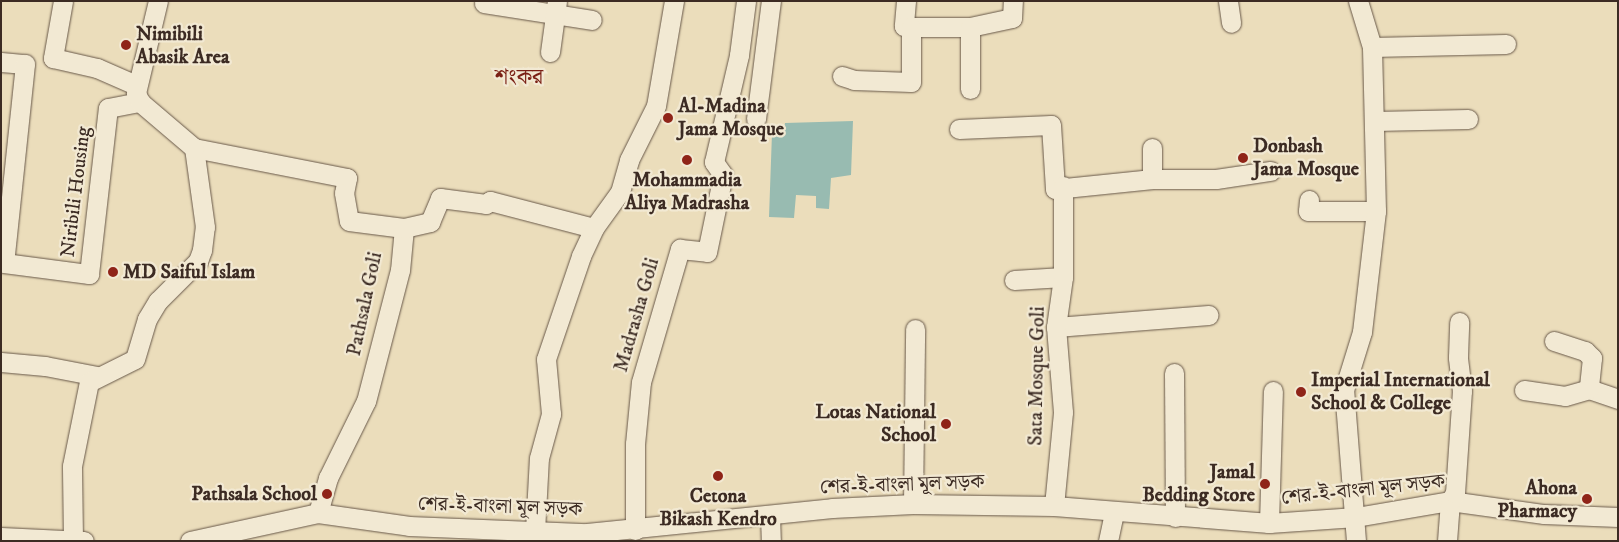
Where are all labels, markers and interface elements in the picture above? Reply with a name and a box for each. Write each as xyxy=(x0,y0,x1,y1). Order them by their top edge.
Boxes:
place label: Nimibili Abasik Area xyxy=(136,22,230,69)
marker: Nimibili Abasik Area xyxy=(120,39,132,51)
district label: শংকর xyxy=(495,65,543,91)
place label: Al-Madina Jama Mosque xyxy=(678,94,784,141)
marker: Al-Madina Jama Mosque xyxy=(662,112,674,124)
street label: Niribili Housing xyxy=(56,125,96,259)
place label: Donbash Jama Mosque xyxy=(1253,134,1359,181)
marker: Donbash Jama Mosque xyxy=(1237,152,1249,164)
marker: Mohammadia Aliya Madrasha xyxy=(681,154,693,166)
place label: Mohammadia Aliya Madrasha xyxy=(625,168,749,215)
street label: Pathsala Goli xyxy=(342,250,388,358)
street label: Madrasha Goli xyxy=(609,255,665,375)
place label: MD Saiful Islam xyxy=(123,260,255,284)
marker: MD Saiful Islam xyxy=(107,266,119,278)
street label: Sata Mosque Goli xyxy=(1024,306,1050,446)
place label: Imperial International School & College xyxy=(1311,369,1490,416)
marker: Imperial International School & College xyxy=(1295,386,1307,398)
place label: Lotas National School xyxy=(815,400,936,447)
marker: Lotas National School xyxy=(940,418,952,430)
place label: Jamal Bedding Store xyxy=(1142,460,1255,507)
street label: শের-ই-বাংলা মূল সড়ক xyxy=(1280,469,1446,511)
marker: Cetona Bikash Kendro xyxy=(712,470,724,482)
street label: শের-ই-বাংলা মূল সড়ক xyxy=(819,470,985,500)
place label: Ahona Pharmacy xyxy=(1497,476,1577,523)
marker: Jamal Bedding Store xyxy=(1259,478,1271,490)
place label: Pathsala School xyxy=(191,482,317,506)
place label: Cetona Bikash Kendro xyxy=(659,484,777,531)
marker: Pathsala School xyxy=(321,488,333,500)
street label: শের-ই-বাংলা মূল সড়ক xyxy=(417,492,583,522)
marker: Ahona Pharmacy xyxy=(1581,493,1593,505)

